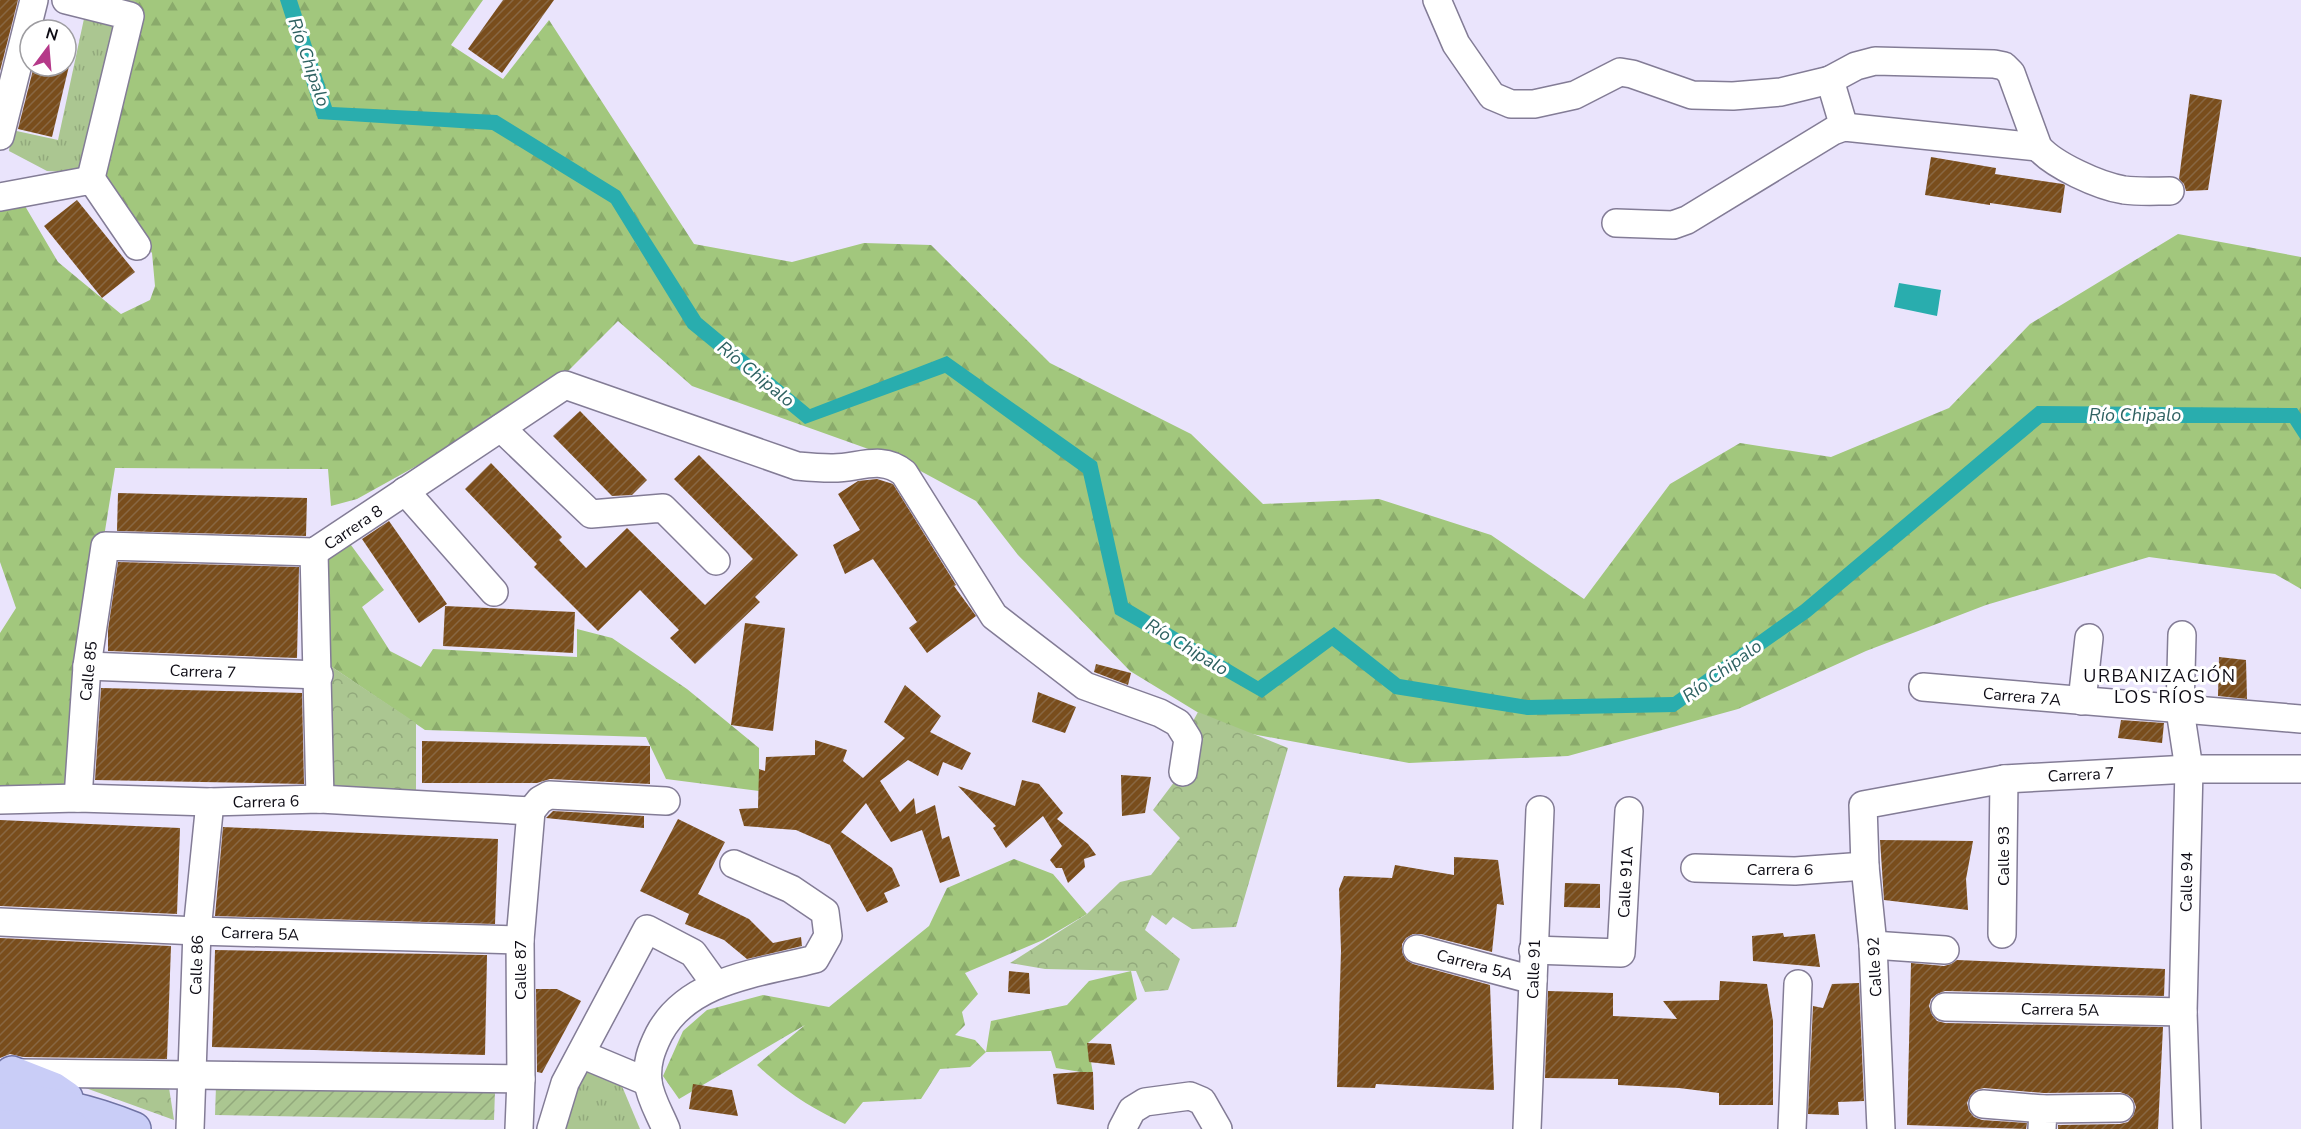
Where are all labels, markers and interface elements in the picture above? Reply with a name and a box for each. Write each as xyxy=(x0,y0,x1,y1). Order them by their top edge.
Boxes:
water label: Río Chipalo xyxy=(283,14,335,110)
north arrow xyxy=(18,18,78,78)
text: N xyxy=(43,22,61,47)
water label: Río Chipalo xyxy=(712,336,800,412)
water label: Río Chipalo xyxy=(2089,403,2181,427)
street label: Carrera 8 xyxy=(320,500,387,556)
water label: Río Chipalo xyxy=(1141,613,1233,681)
water label: Río Chipalo xyxy=(1677,634,1767,708)
street label: Calle 85 xyxy=(75,640,103,702)
street label: Carrera 7 xyxy=(169,660,237,684)
district label: URBANIZACIÓN LOS RÍOS xyxy=(2083,664,2237,709)
street label: Carrera 7A xyxy=(1982,683,2062,711)
street label: Carrera 7 xyxy=(2047,762,2115,788)
street label: Carrera 6 xyxy=(232,790,300,814)
street label: Calle 93 xyxy=(1993,826,2015,886)
street label: Calle 91A xyxy=(1613,845,1639,919)
street label: Calle 94 xyxy=(2175,851,2199,912)
street label: Carrera 6 xyxy=(1747,859,1813,881)
street label: Carrera 5A xyxy=(220,922,300,946)
street label: Calle 86 xyxy=(185,935,209,996)
street label: Calle 92 xyxy=(1862,936,1888,998)
street label: Calle 91 xyxy=(1522,939,1546,1000)
street label: Calle 87 xyxy=(510,940,532,1000)
street label: Carrera 5A xyxy=(1434,944,1516,986)
street label: Carrera 5A xyxy=(2021,998,2100,1022)

